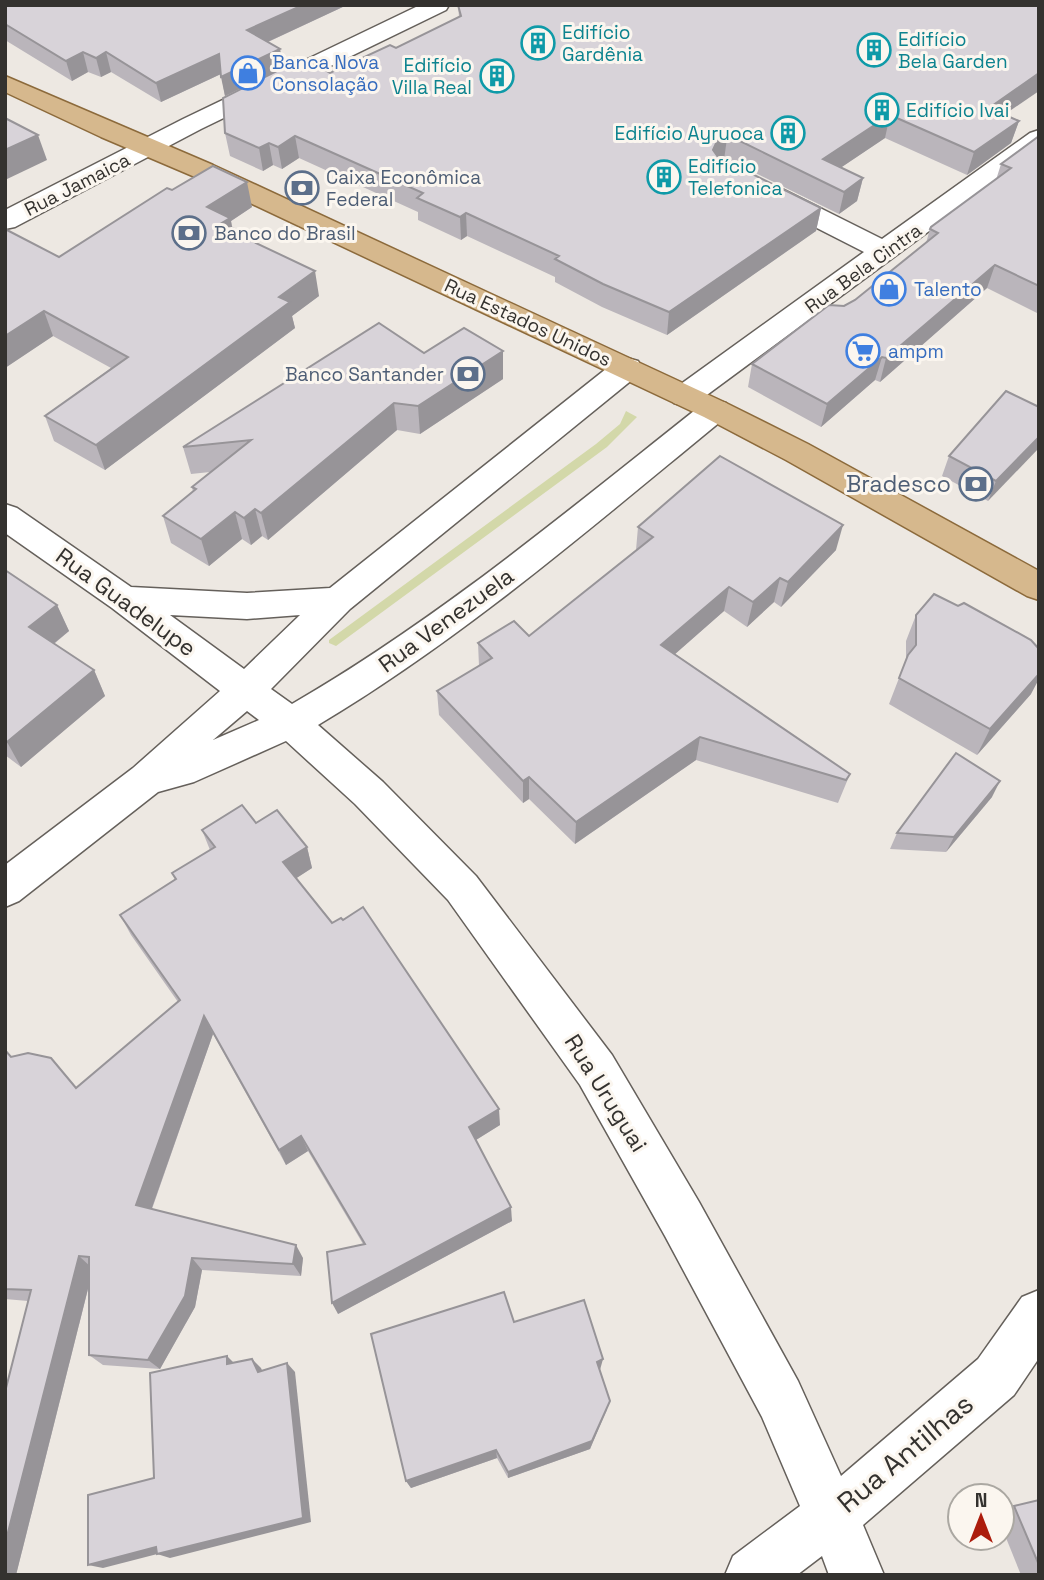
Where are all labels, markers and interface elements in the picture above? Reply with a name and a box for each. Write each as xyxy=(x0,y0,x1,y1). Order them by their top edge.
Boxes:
place label: Edifício Gardênia xyxy=(562,20,643,67)
building icon: Edifício Gardênia xyxy=(519,24,557,62)
place label: Edifício Bela Garden xyxy=(898,27,1008,74)
building icon: Edifício Bela Garden xyxy=(855,31,893,69)
place label: Banca Nova Consolação xyxy=(272,50,379,97)
place label: Edifício Villa Real xyxy=(392,53,472,100)
shop icon: Banca Nova Consolação xyxy=(229,54,267,92)
building icon: Edifício Villa Real xyxy=(478,57,516,95)
building icon: Edifício Ivai xyxy=(863,91,901,129)
place label: Edifício Ivai xyxy=(906,98,1009,123)
building icon: Edifício Ayruoca xyxy=(769,114,807,152)
place label: Edifício Ayruoca xyxy=(615,121,764,146)
street label: Rua Jamaica xyxy=(20,147,134,222)
place label: Edifício Telefonica xyxy=(688,154,782,201)
building icon: Edifício Telefonica xyxy=(645,158,683,196)
place label: Caixa Econômica Federal xyxy=(326,165,481,212)
bank icon: Caixa Econômica Federal xyxy=(283,169,321,207)
bank icon: Banco do Brasil xyxy=(170,214,208,252)
street label: Rua Bela Cintra xyxy=(800,218,927,319)
place label: Banco do Brasil xyxy=(214,221,356,246)
shop icon: Talento xyxy=(870,270,908,308)
street label: Rua Estados Unidos xyxy=(440,273,615,372)
place label: Talento xyxy=(914,277,982,302)
supermarket icon: ampm xyxy=(844,332,882,370)
place label: ampm xyxy=(888,339,944,364)
bank icon: Banco Santander xyxy=(449,355,487,393)
place label: Banco Santander xyxy=(285,362,444,387)
bank icon: Bradesco xyxy=(957,465,995,503)
place label: Bradesco xyxy=(846,469,951,499)
street label: Rua Guadelupe xyxy=(50,541,202,663)
street label: Rua Venezuela xyxy=(372,561,520,679)
street label: Rua Uruguai xyxy=(558,1028,654,1158)
street label: Rua Antilhas xyxy=(830,1386,980,1520)
north arrow xyxy=(946,1482,1016,1552)
text: N xyxy=(975,1488,987,1513)

